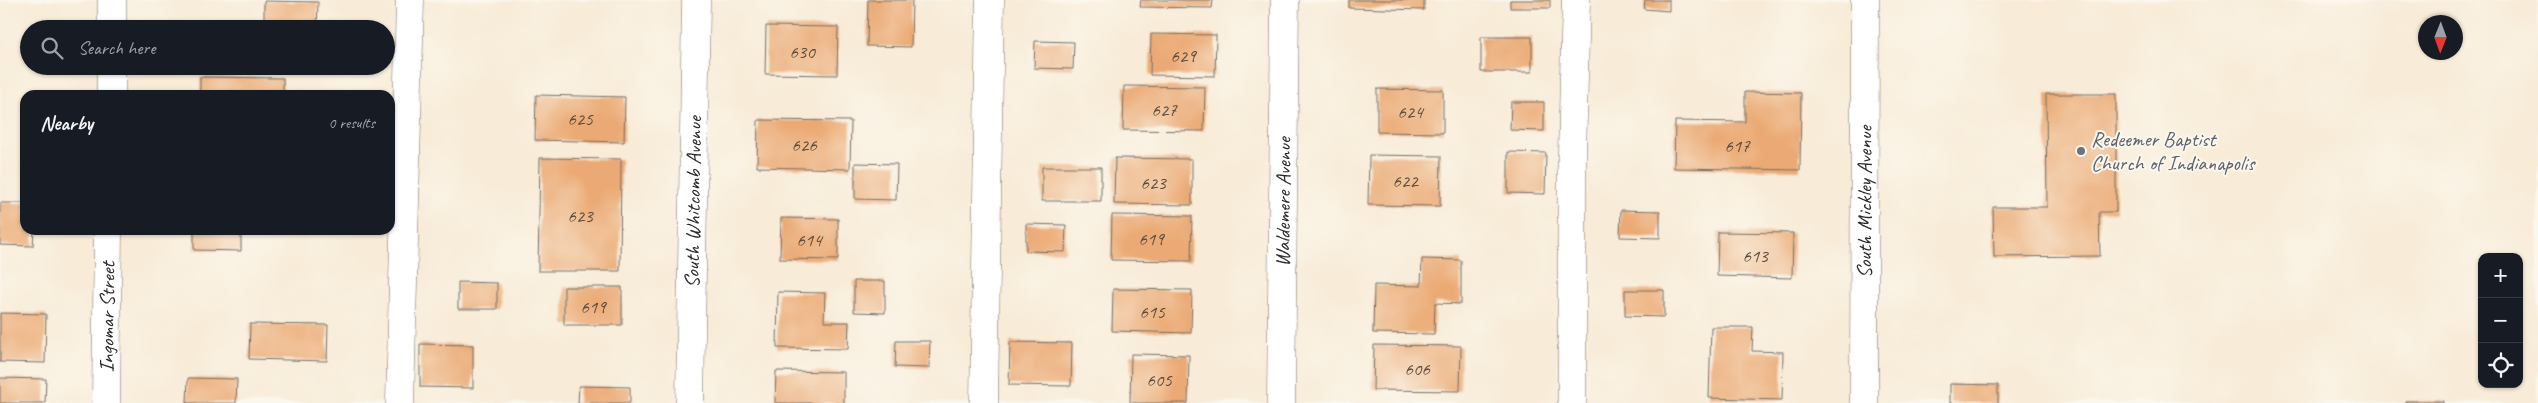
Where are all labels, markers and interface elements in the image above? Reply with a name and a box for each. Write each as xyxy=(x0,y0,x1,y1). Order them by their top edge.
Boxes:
north arrow xyxy=(2418,15,2463,60)
search box xyxy=(20,20,395,75)
icon: search xyxy=(38,34,66,62)
text: Search here xyxy=(78,36,155,60)
house number: 630 xyxy=(789,40,816,64)
house number: 629 xyxy=(1170,44,1197,68)
house number: 627 xyxy=(1151,98,1178,122)
house number: 624 xyxy=(1397,100,1425,124)
house number: 625 xyxy=(567,107,594,131)
text: Nearby xyxy=(40,110,93,136)
text: 0 results xyxy=(328,113,375,133)
street label: South Whitcomb Avenue xyxy=(679,114,707,288)
street label: South Mickley Avenue xyxy=(1851,124,1878,278)
place label: Redeemer Baptist Church of Indianapolis xyxy=(2091,126,2256,176)
house number: 626 xyxy=(791,133,818,157)
house number: 617 xyxy=(1724,134,1751,158)
street label: Waldemere Avenue xyxy=(1269,135,1297,267)
marker: Redeemer Baptist Church of Indianapolis xyxy=(2075,145,2087,157)
house number: 622 xyxy=(1392,169,1419,193)
house number: 623 xyxy=(1140,171,1167,195)
house number: 623 xyxy=(567,204,594,228)
house number: 619 xyxy=(1138,227,1165,251)
house number: 614 xyxy=(796,228,824,252)
house number: 613 xyxy=(1742,244,1769,268)
map controls xyxy=(2478,253,2523,388)
button: + xyxy=(2478,253,2523,298)
street label: Ingomar Street xyxy=(93,259,121,373)
house number: 619 xyxy=(580,295,607,319)
button: − xyxy=(2478,298,2523,343)
house number: 615 xyxy=(1139,300,1166,324)
button: locate xyxy=(2478,343,2523,388)
house number: 606 xyxy=(1404,357,1431,381)
house number: 605 xyxy=(1146,368,1173,392)

